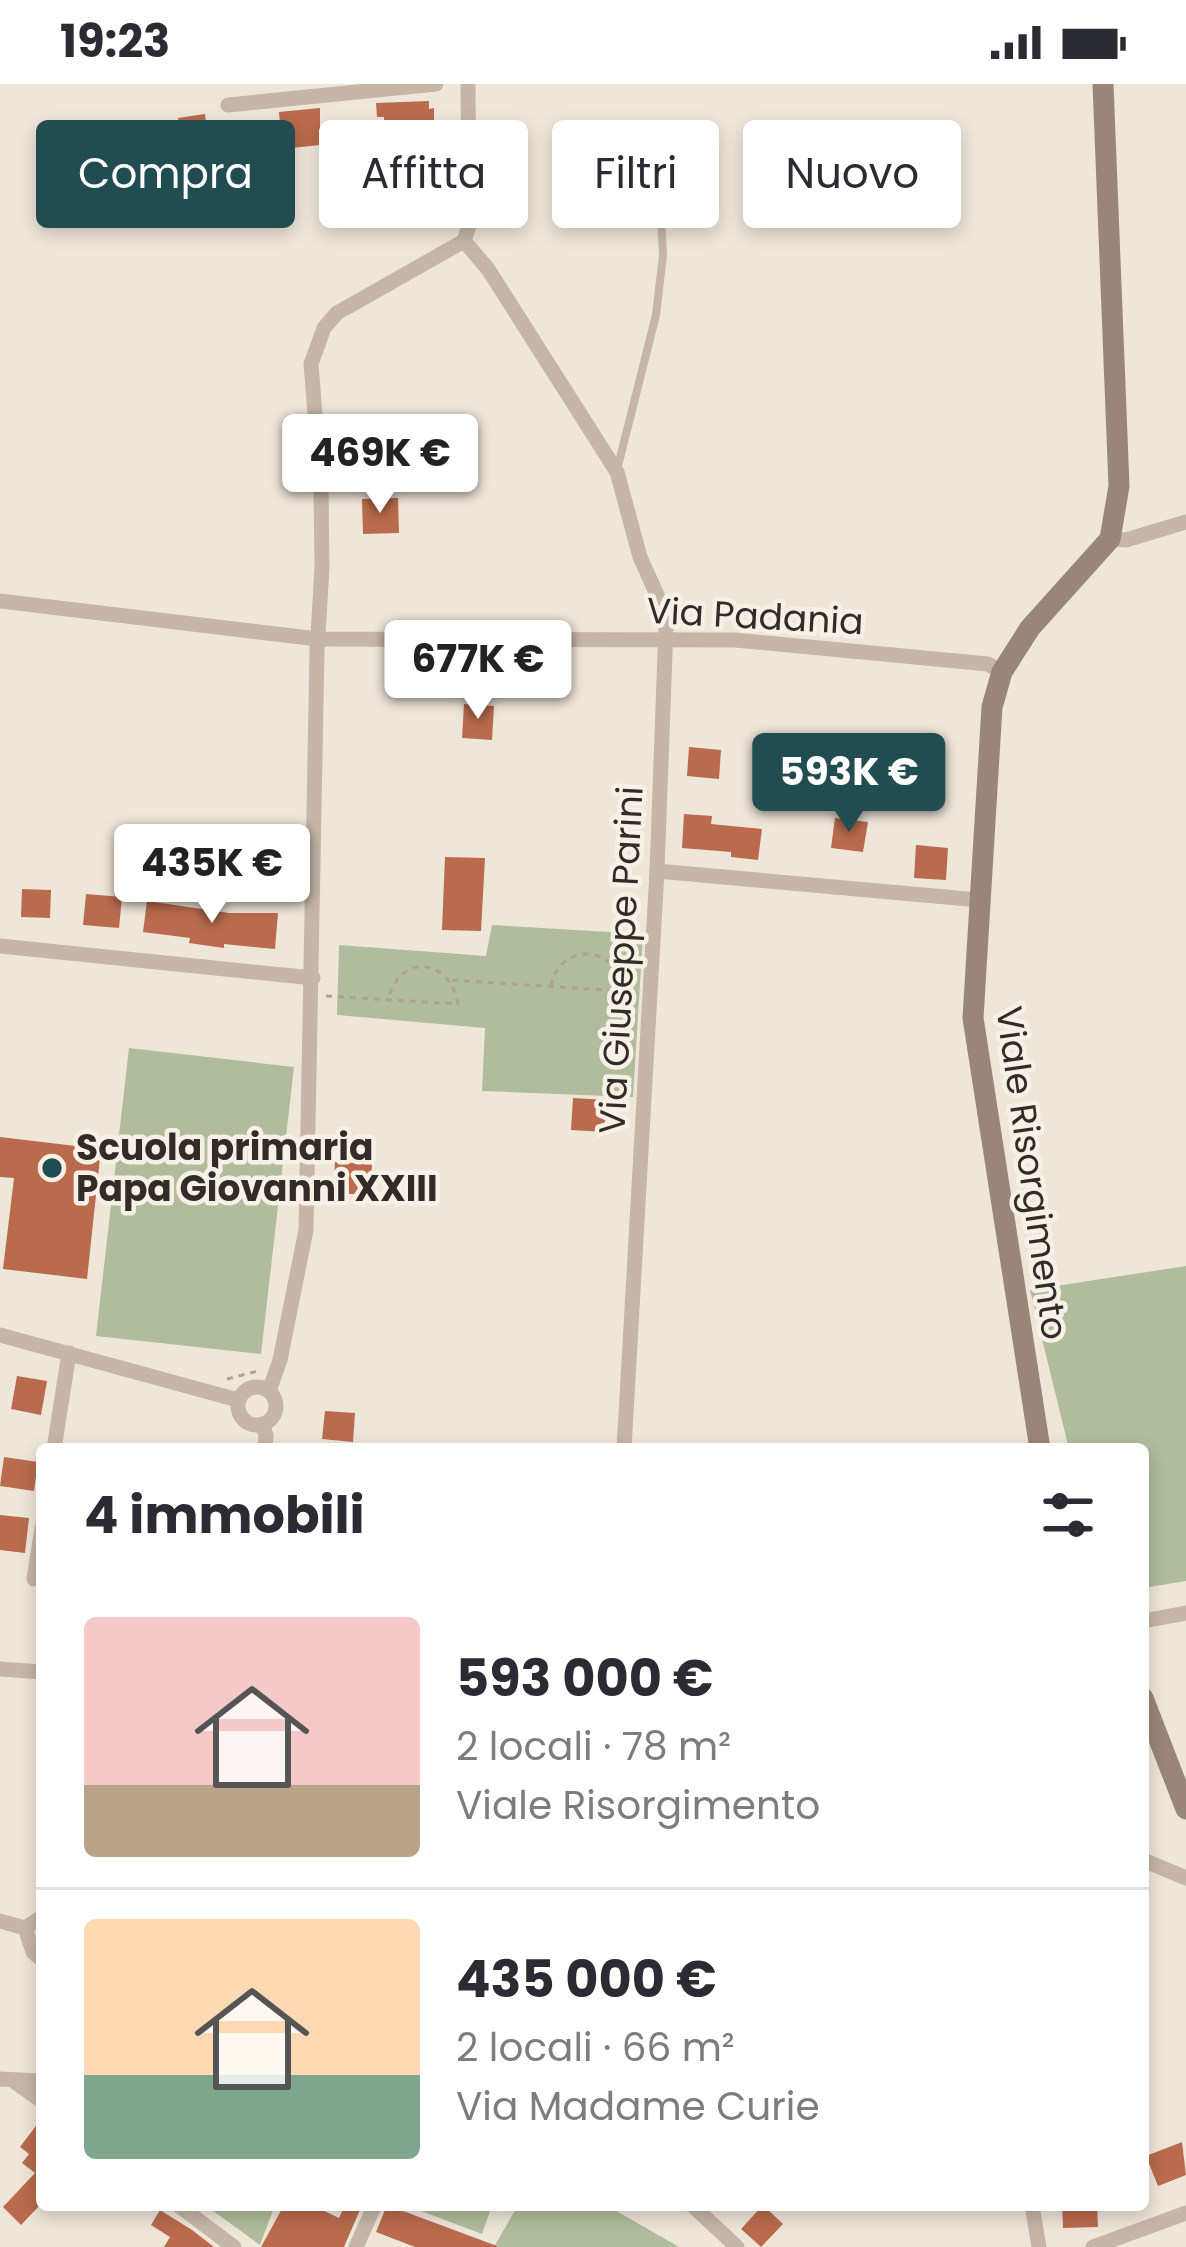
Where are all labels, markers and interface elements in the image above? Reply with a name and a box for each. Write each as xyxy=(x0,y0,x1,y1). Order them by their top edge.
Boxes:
text: 19:23 xyxy=(60,10,170,73)
chip: Compra xyxy=(36,120,295,228)
chip: Affitta xyxy=(319,120,528,228)
chip: Filtri xyxy=(552,120,719,228)
chip: Nuovo xyxy=(743,120,961,228)
pin: 469K € xyxy=(282,414,478,516)
text: 469K € xyxy=(309,425,451,480)
street label: Via Padania xyxy=(645,585,865,647)
pin: 677K € xyxy=(380,620,576,722)
text: 677K € xyxy=(411,631,545,686)
pin: 593K € xyxy=(751,733,947,835)
text: 593K € xyxy=(779,744,919,799)
street label: Via Giuseppe Parini xyxy=(586,785,656,1135)
pin: 435K € xyxy=(114,824,310,926)
text: 435K € xyxy=(141,835,283,890)
street label: Viale Risorgimento xyxy=(983,1003,1081,1343)
place label: Scuola primaria Papa Giovanni XXIII xyxy=(76,1122,438,1214)
marker: Scuola primaria Papa Giovanni XXIII xyxy=(39,1155,65,1181)
text: 4 immobili xyxy=(84,1479,365,1551)
icon: filters xyxy=(1035,1482,1101,1548)
text: 593 000 € xyxy=(456,1642,713,1714)
icon: home xyxy=(180,1665,324,1809)
text: 2 locali · 78 m² xyxy=(456,1719,731,1774)
text: Viale Risorgimento xyxy=(456,1778,820,1833)
text: 435 000 € xyxy=(456,1943,717,2015)
icon: home xyxy=(180,1967,324,2111)
text: 2 locali · 66 m² xyxy=(456,2020,735,2075)
text: Via Madame Curie xyxy=(456,2079,820,2134)

